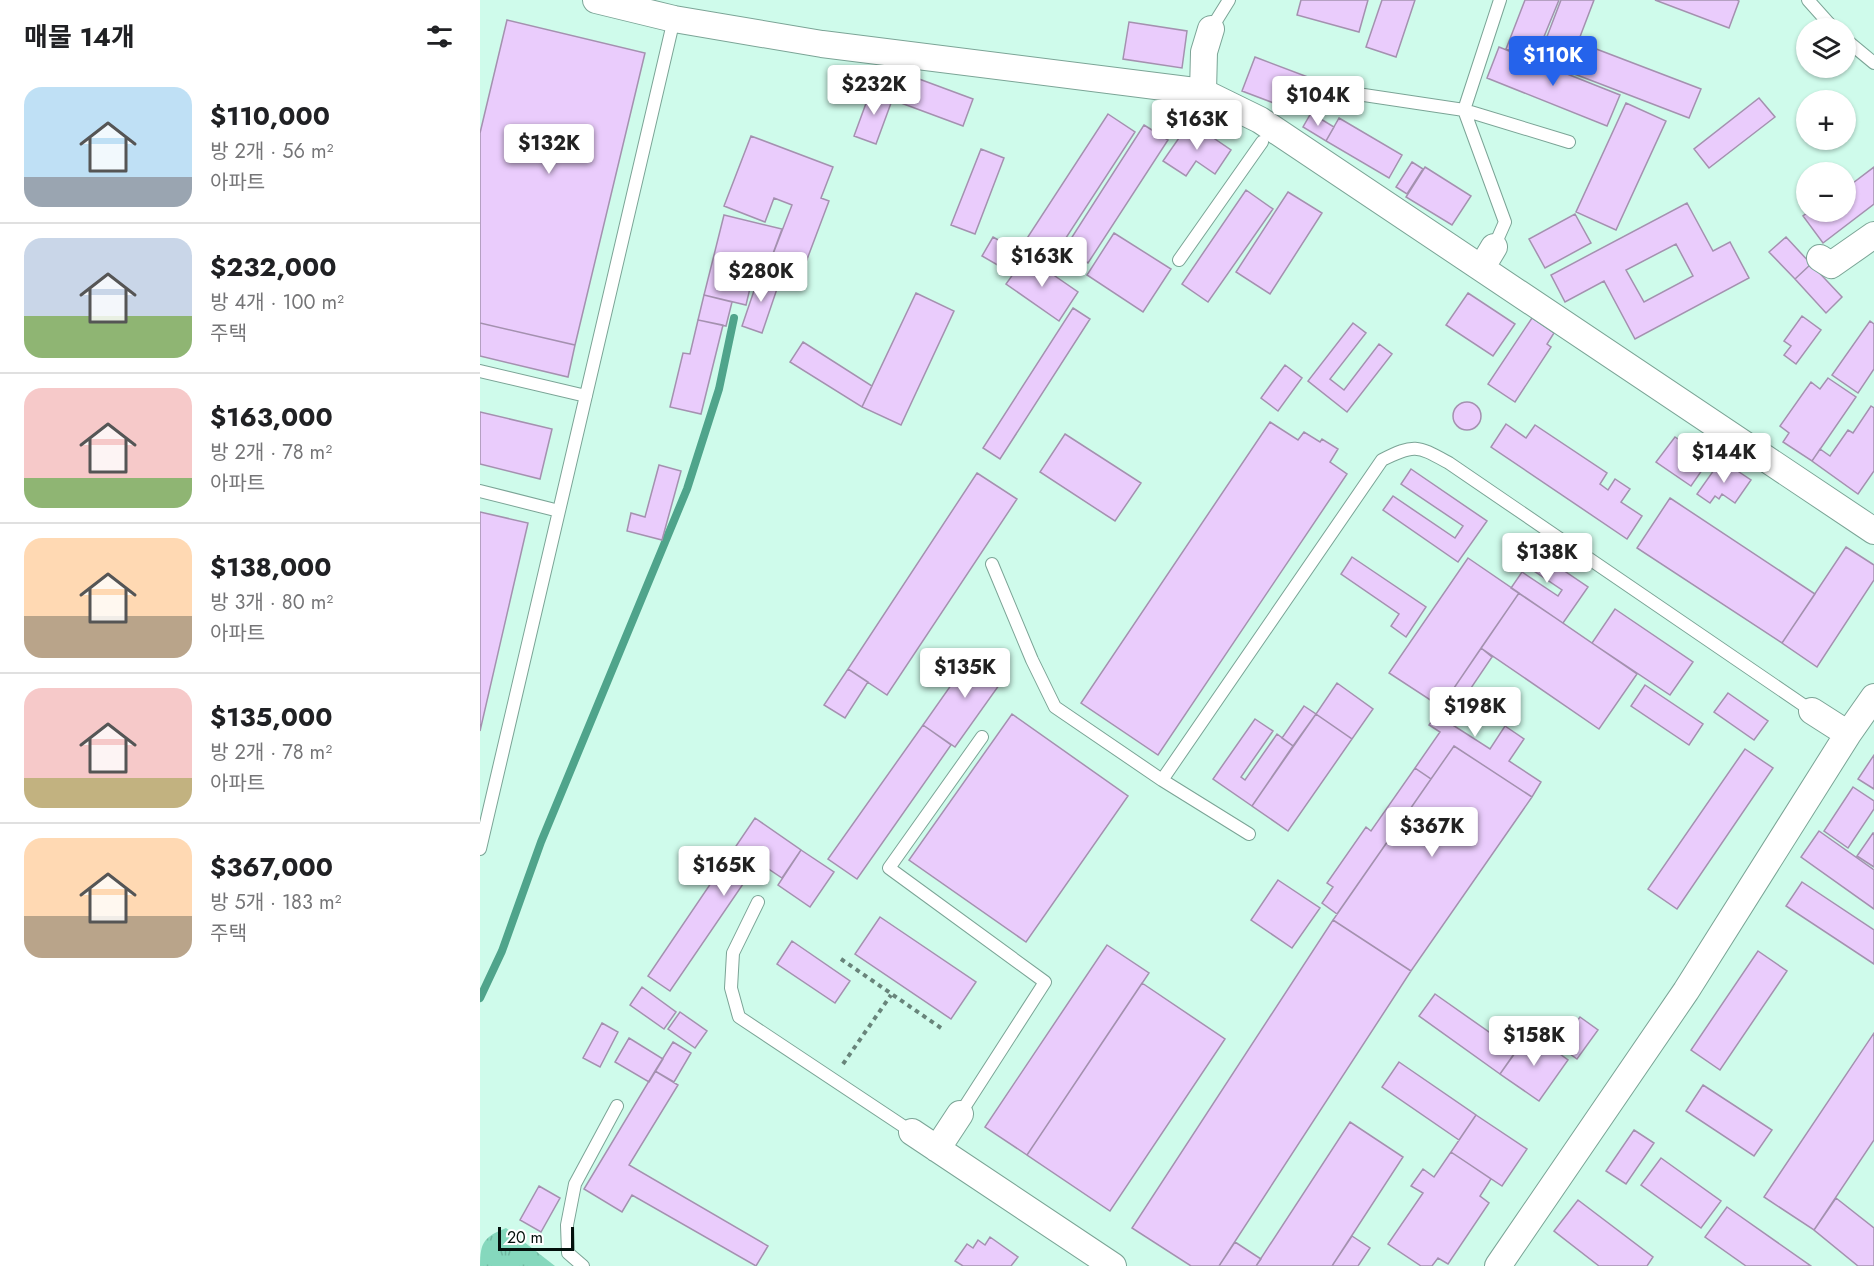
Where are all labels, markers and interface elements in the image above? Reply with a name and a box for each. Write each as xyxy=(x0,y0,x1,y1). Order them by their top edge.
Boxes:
text: 매물 14개 xyxy=(24,18,135,56)
map controls xyxy=(1796,18,1856,222)
button: layers xyxy=(1796,18,1856,78)
icon: filters xyxy=(423,20,456,53)
pin: $110K xyxy=(1511,36,1595,87)
text: $110K xyxy=(1523,41,1583,70)
pin: $232K xyxy=(832,65,916,116)
text: $232K xyxy=(841,70,907,99)
pin: $104K xyxy=(1276,76,1360,127)
text: $104K xyxy=(1286,81,1350,110)
button: + xyxy=(1796,90,1856,150)
text: $110,000 xyxy=(210,97,330,135)
pin: $163K xyxy=(1155,100,1239,151)
text: $163K xyxy=(1166,105,1228,134)
icon: home xyxy=(72,111,144,183)
pin: $132K xyxy=(507,124,591,175)
text: $132K xyxy=(518,129,580,158)
text: 방 2개 · 56 m² xyxy=(210,137,334,166)
button: − xyxy=(1796,162,1856,222)
text: 아파트 xyxy=(210,168,265,197)
pin: $163K xyxy=(1000,237,1084,288)
text: $163K xyxy=(1011,242,1073,271)
text: $232,000 xyxy=(210,248,337,286)
pin: $280K xyxy=(719,252,803,303)
text: $280K xyxy=(728,257,794,286)
icon: home xyxy=(72,262,144,334)
text: 방 4개 · 100 m² xyxy=(210,288,344,317)
text: 주택 xyxy=(210,319,247,348)
text: $163,000 xyxy=(210,398,333,436)
icon: home xyxy=(72,412,144,484)
pin: $144K xyxy=(1682,433,1766,484)
text: 방 2개 · 78 m² xyxy=(210,438,332,467)
text: $144K xyxy=(1692,438,1756,467)
text: 아파트 xyxy=(210,469,265,498)
pin: $138K xyxy=(1505,533,1589,584)
text: $138K xyxy=(1516,538,1578,567)
text: $138,000 xyxy=(210,548,332,586)
icon: home xyxy=(72,562,144,634)
text: 방 3개 · 80 m² xyxy=(210,588,333,617)
text: 아파트 xyxy=(210,619,265,648)
pin: $135K xyxy=(923,648,1007,699)
text: $135K xyxy=(934,653,996,682)
pin: $198K xyxy=(1433,687,1517,738)
text: $198K xyxy=(1444,692,1506,721)
text: $135,000 xyxy=(210,698,332,736)
icon: home xyxy=(72,712,144,784)
text: 방 2개 · 78 m² xyxy=(210,738,332,767)
text: 아파트 xyxy=(210,769,265,798)
pin: $367K xyxy=(1390,807,1474,858)
text: $367K xyxy=(1400,812,1464,841)
pin: $165K xyxy=(682,846,766,897)
text: $367,000 xyxy=(210,848,333,886)
text: $165K xyxy=(693,851,755,880)
icon: home xyxy=(72,862,144,934)
text: 방 5개 · 183 m² xyxy=(210,888,341,917)
text: 주택 xyxy=(210,919,247,948)
pin: $158K xyxy=(1492,1016,1576,1067)
text: $158K xyxy=(1503,1021,1565,1050)
scale bar xyxy=(498,1224,574,1252)
text: 20 m xyxy=(507,1226,543,1249)

